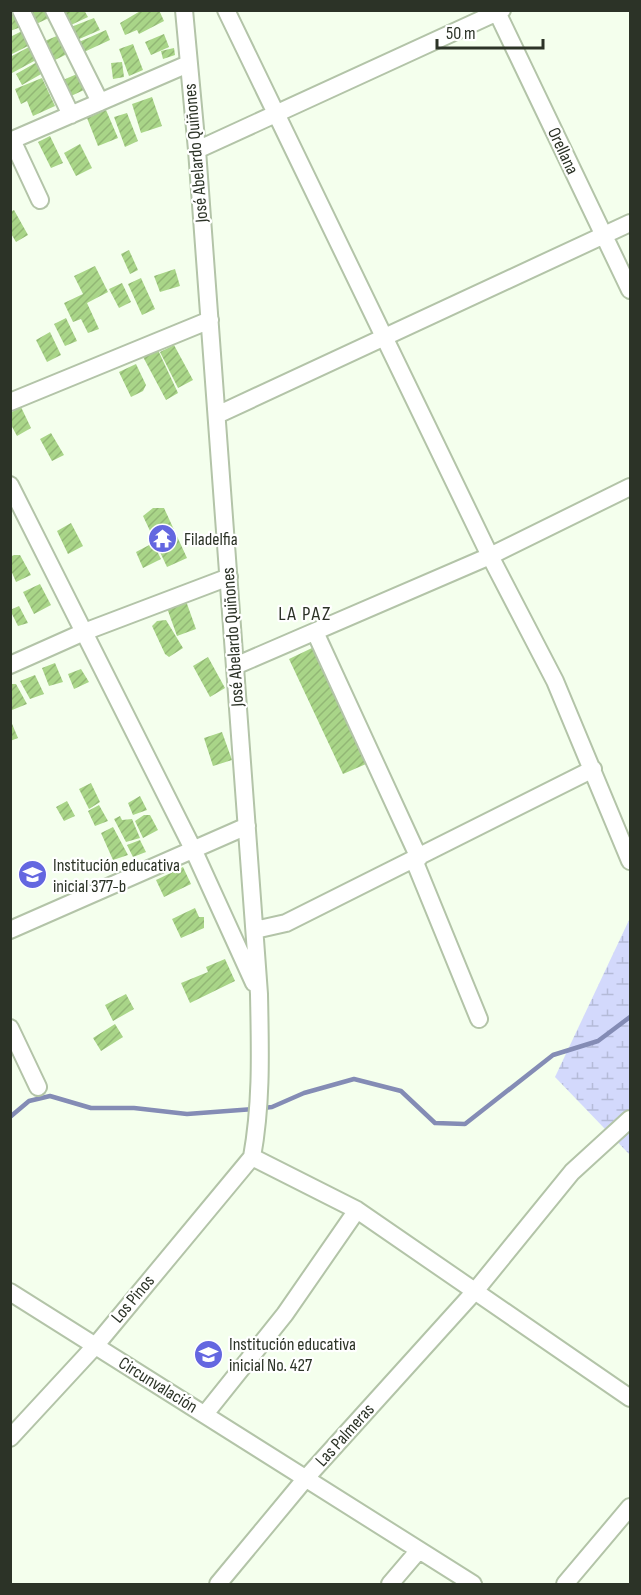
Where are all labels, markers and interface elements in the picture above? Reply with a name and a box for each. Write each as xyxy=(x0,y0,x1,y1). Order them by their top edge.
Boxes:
scale bar xyxy=(437,12,544,50)
text: 50 m xyxy=(446,23,476,44)
street label: José Abelardo Quiñones xyxy=(179,83,213,224)
street label: Orellana xyxy=(543,124,583,178)
temple icon: Filadelfia xyxy=(147,523,179,555)
place label: Filadelfia xyxy=(184,529,238,550)
street label: José Abelardo Quiñones xyxy=(218,567,248,708)
district label: LA PAZ xyxy=(278,602,332,626)
place label: Institución educativa inicial 377-b xyxy=(53,855,180,897)
school or university icon: Institución educativa inicial 377-b xyxy=(16,859,48,891)
street label: Los Pinos xyxy=(107,1271,159,1327)
place label: Institución educativa inicial No. 427 xyxy=(229,1334,356,1376)
school or university icon: Institución educativa inicial No. 427 xyxy=(192,1338,224,1370)
street label: Circunvalación xyxy=(115,1353,201,1417)
street label: Las Palmeras xyxy=(311,1399,379,1471)

